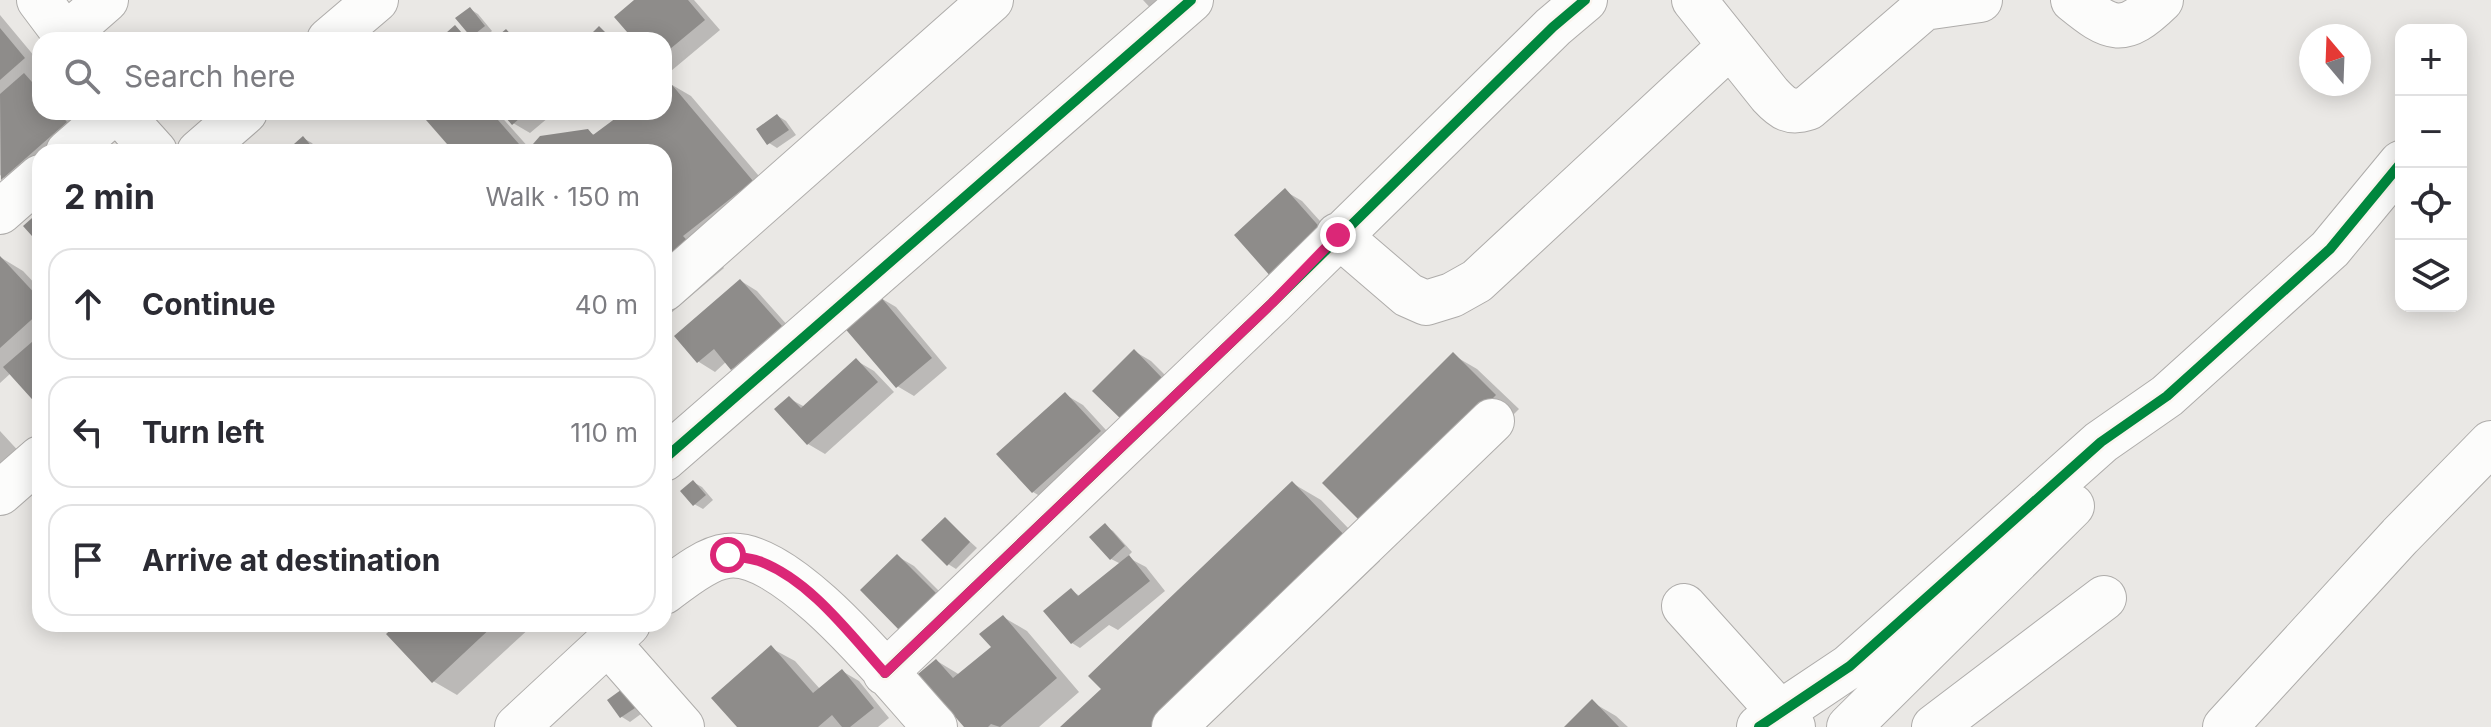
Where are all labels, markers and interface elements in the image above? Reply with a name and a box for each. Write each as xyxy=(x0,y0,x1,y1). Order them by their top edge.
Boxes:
north arrow xyxy=(2299,24,2371,96)
map controls xyxy=(2395,24,2467,312)
button: + xyxy=(2395,24,2467,96)
search box xyxy=(32,32,672,120)
icon: search xyxy=(60,54,104,98)
text: Search here xyxy=(124,58,296,94)
button: − xyxy=(2395,96,2467,168)
button: locate xyxy=(2395,168,2467,240)
text: 2 min xyxy=(64,176,155,217)
text: Walk · 150 m xyxy=(486,181,640,212)
route end xyxy=(1320,217,1356,253)
button: layers xyxy=(2395,240,2467,312)
icon: ahead xyxy=(66,282,110,326)
text: Continue xyxy=(142,286,276,322)
text: 40 m xyxy=(575,289,638,320)
icon: left xyxy=(66,410,110,454)
text: Turn left xyxy=(142,414,264,450)
text: 110 m xyxy=(570,417,638,448)
route start xyxy=(710,537,746,573)
icon: arrive xyxy=(66,538,110,582)
text: Arrive at destination xyxy=(142,542,440,578)

